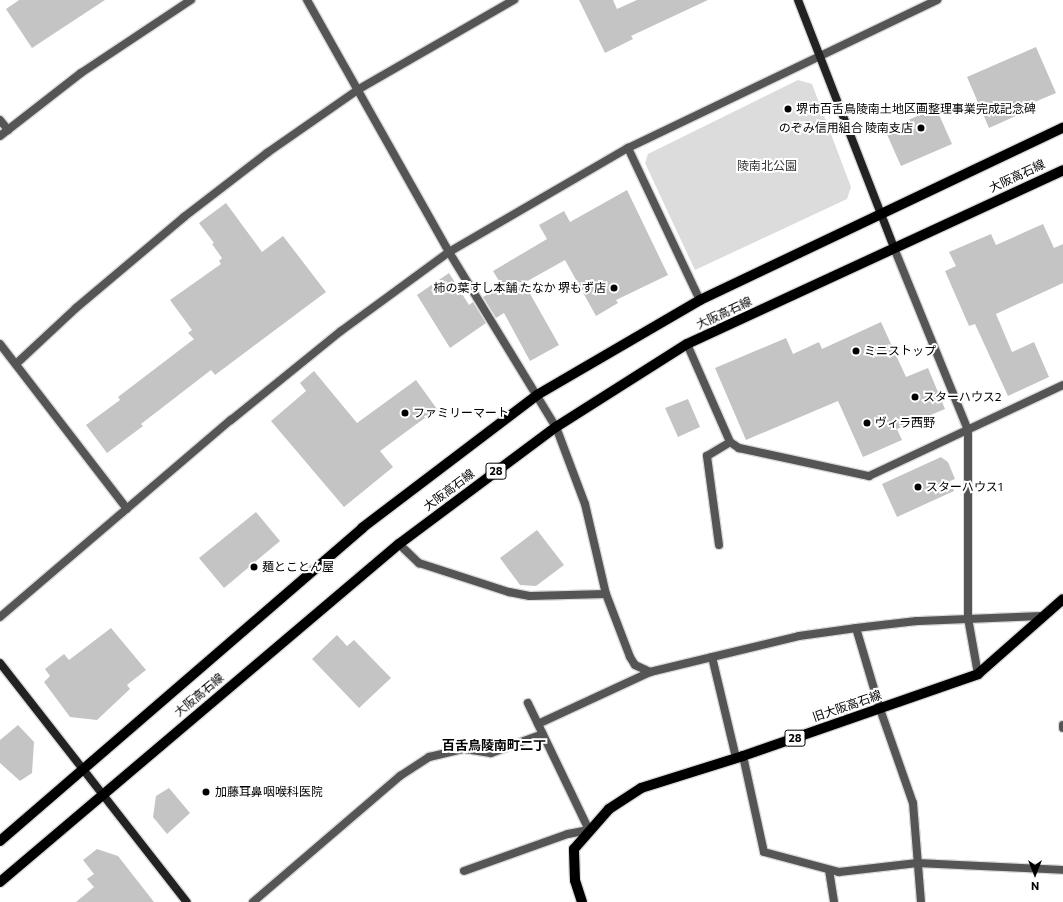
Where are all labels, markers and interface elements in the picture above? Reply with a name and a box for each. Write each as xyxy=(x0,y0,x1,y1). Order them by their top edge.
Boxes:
place label: 堺市百舌鳥陵南土地区画整理事業完成記念碑 xyxy=(796,102,1036,116)
marker: 堺市百舌鳥陵南土地区画整理事業完成記念碑 xyxy=(783,104,793,114)
place label: のぞみ信用組合 陵南支店 xyxy=(779,121,913,135)
marker: のぞみ信用組合 陵南支店 xyxy=(916,123,926,133)
street label: 大阪高石線 xyxy=(987,157,1047,195)
park label: 陵南北公園 xyxy=(737,159,797,173)
place label: 柿の葉すし本舗 たなか 堺もず店 xyxy=(433,281,606,295)
marker: 柿の葉すし本舗 たなか 堺もず店 xyxy=(609,283,619,293)
street label: 大阪高石線 xyxy=(694,294,754,332)
place label: ミニストップ xyxy=(864,344,936,358)
marker: ミニストップ xyxy=(851,346,861,356)
place label: スターハウス2 xyxy=(923,390,1002,404)
marker: スターハウス2 xyxy=(910,392,920,402)
place label: ファミリーマート xyxy=(413,406,509,420)
marker: ファミリーマート xyxy=(400,408,410,418)
place label: ヴィラ西野 xyxy=(875,416,935,430)
marker: ヴィラ西野 xyxy=(862,418,872,428)
road number: 28 xyxy=(485,462,507,480)
street label: 大阪高石線 xyxy=(421,466,477,514)
place label: スターハウス1 xyxy=(926,480,1003,494)
marker: スターハウス1 xyxy=(913,482,923,492)
place label: 麺とことん屋 xyxy=(262,560,334,574)
marker: 麺とことん屋 xyxy=(249,562,259,572)
street label: 大阪高石線 xyxy=(171,670,227,720)
street label: 旧大阪高石線 xyxy=(811,687,883,725)
road number: 28 xyxy=(784,729,806,747)
district label: 百舌鳥陵南町二丁 xyxy=(442,737,546,753)
place label: 加藤耳鼻咽喉科医院 xyxy=(215,785,323,799)
marker: 加藤耳鼻咽喉科医院 xyxy=(200,786,212,798)
north arrow xyxy=(1015,854,1055,894)
text: N xyxy=(1031,880,1039,893)

